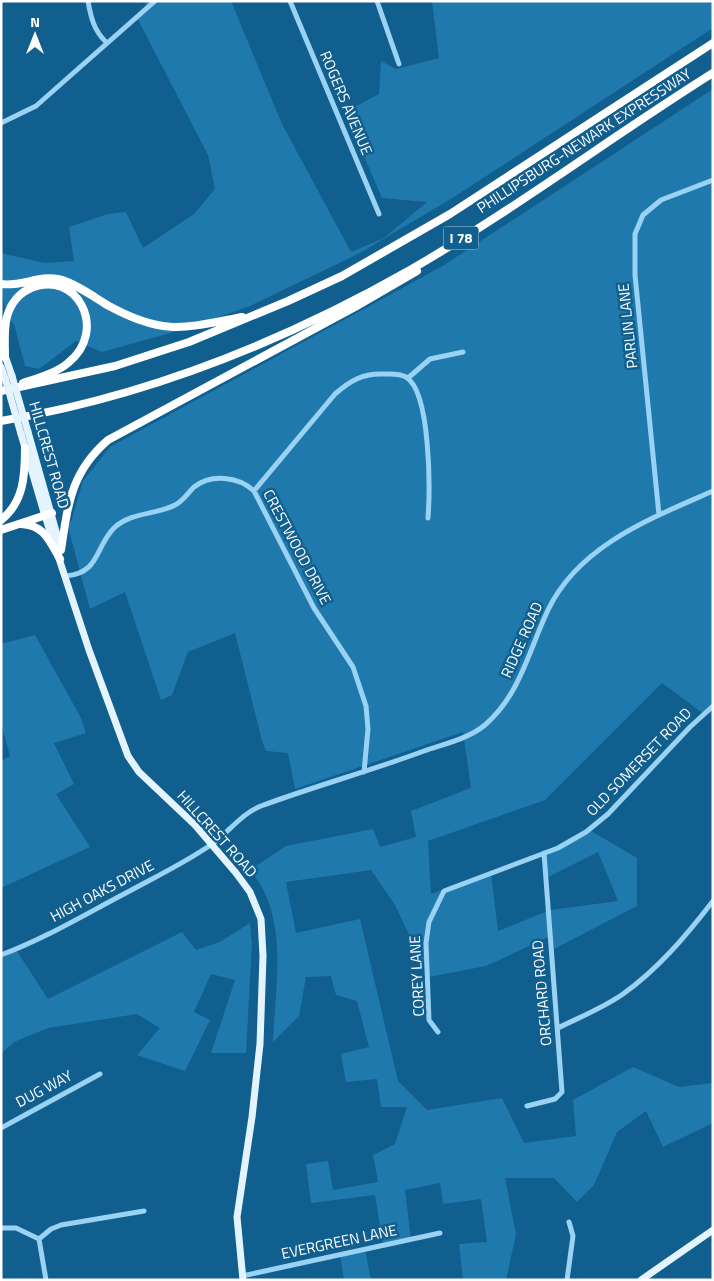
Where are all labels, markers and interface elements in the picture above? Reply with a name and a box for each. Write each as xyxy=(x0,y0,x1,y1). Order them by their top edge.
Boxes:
north arrow xyxy=(10,10,60,60)
text: N xyxy=(30,11,40,32)
street label: ROGERS AVENUE xyxy=(314,47,379,158)
street label: PHILLIPSBURG-NEWARK EXPRESSWAY xyxy=(472,62,696,219)
road number: I 78 xyxy=(444,227,478,250)
street label: PARLIN LANE xyxy=(612,282,643,370)
street label: HILLCREST ROAD xyxy=(23,399,76,511)
street label: CRESTWOOD DRIVE xyxy=(257,485,337,608)
street label: RIDGE ROAD xyxy=(495,598,549,681)
street label: OLD SOMERSET ROAD xyxy=(581,702,697,821)
street label: HILLCREST ROAD xyxy=(172,785,263,882)
street label: HIGH OAKS DRIVE xyxy=(46,853,158,928)
street label: COREY LANE xyxy=(403,935,430,1017)
street label: ORCHARD ROAD xyxy=(525,939,558,1047)
street label: DUG WAY xyxy=(11,1064,76,1113)
street label: EVERGREEN LANE xyxy=(279,1218,399,1265)

